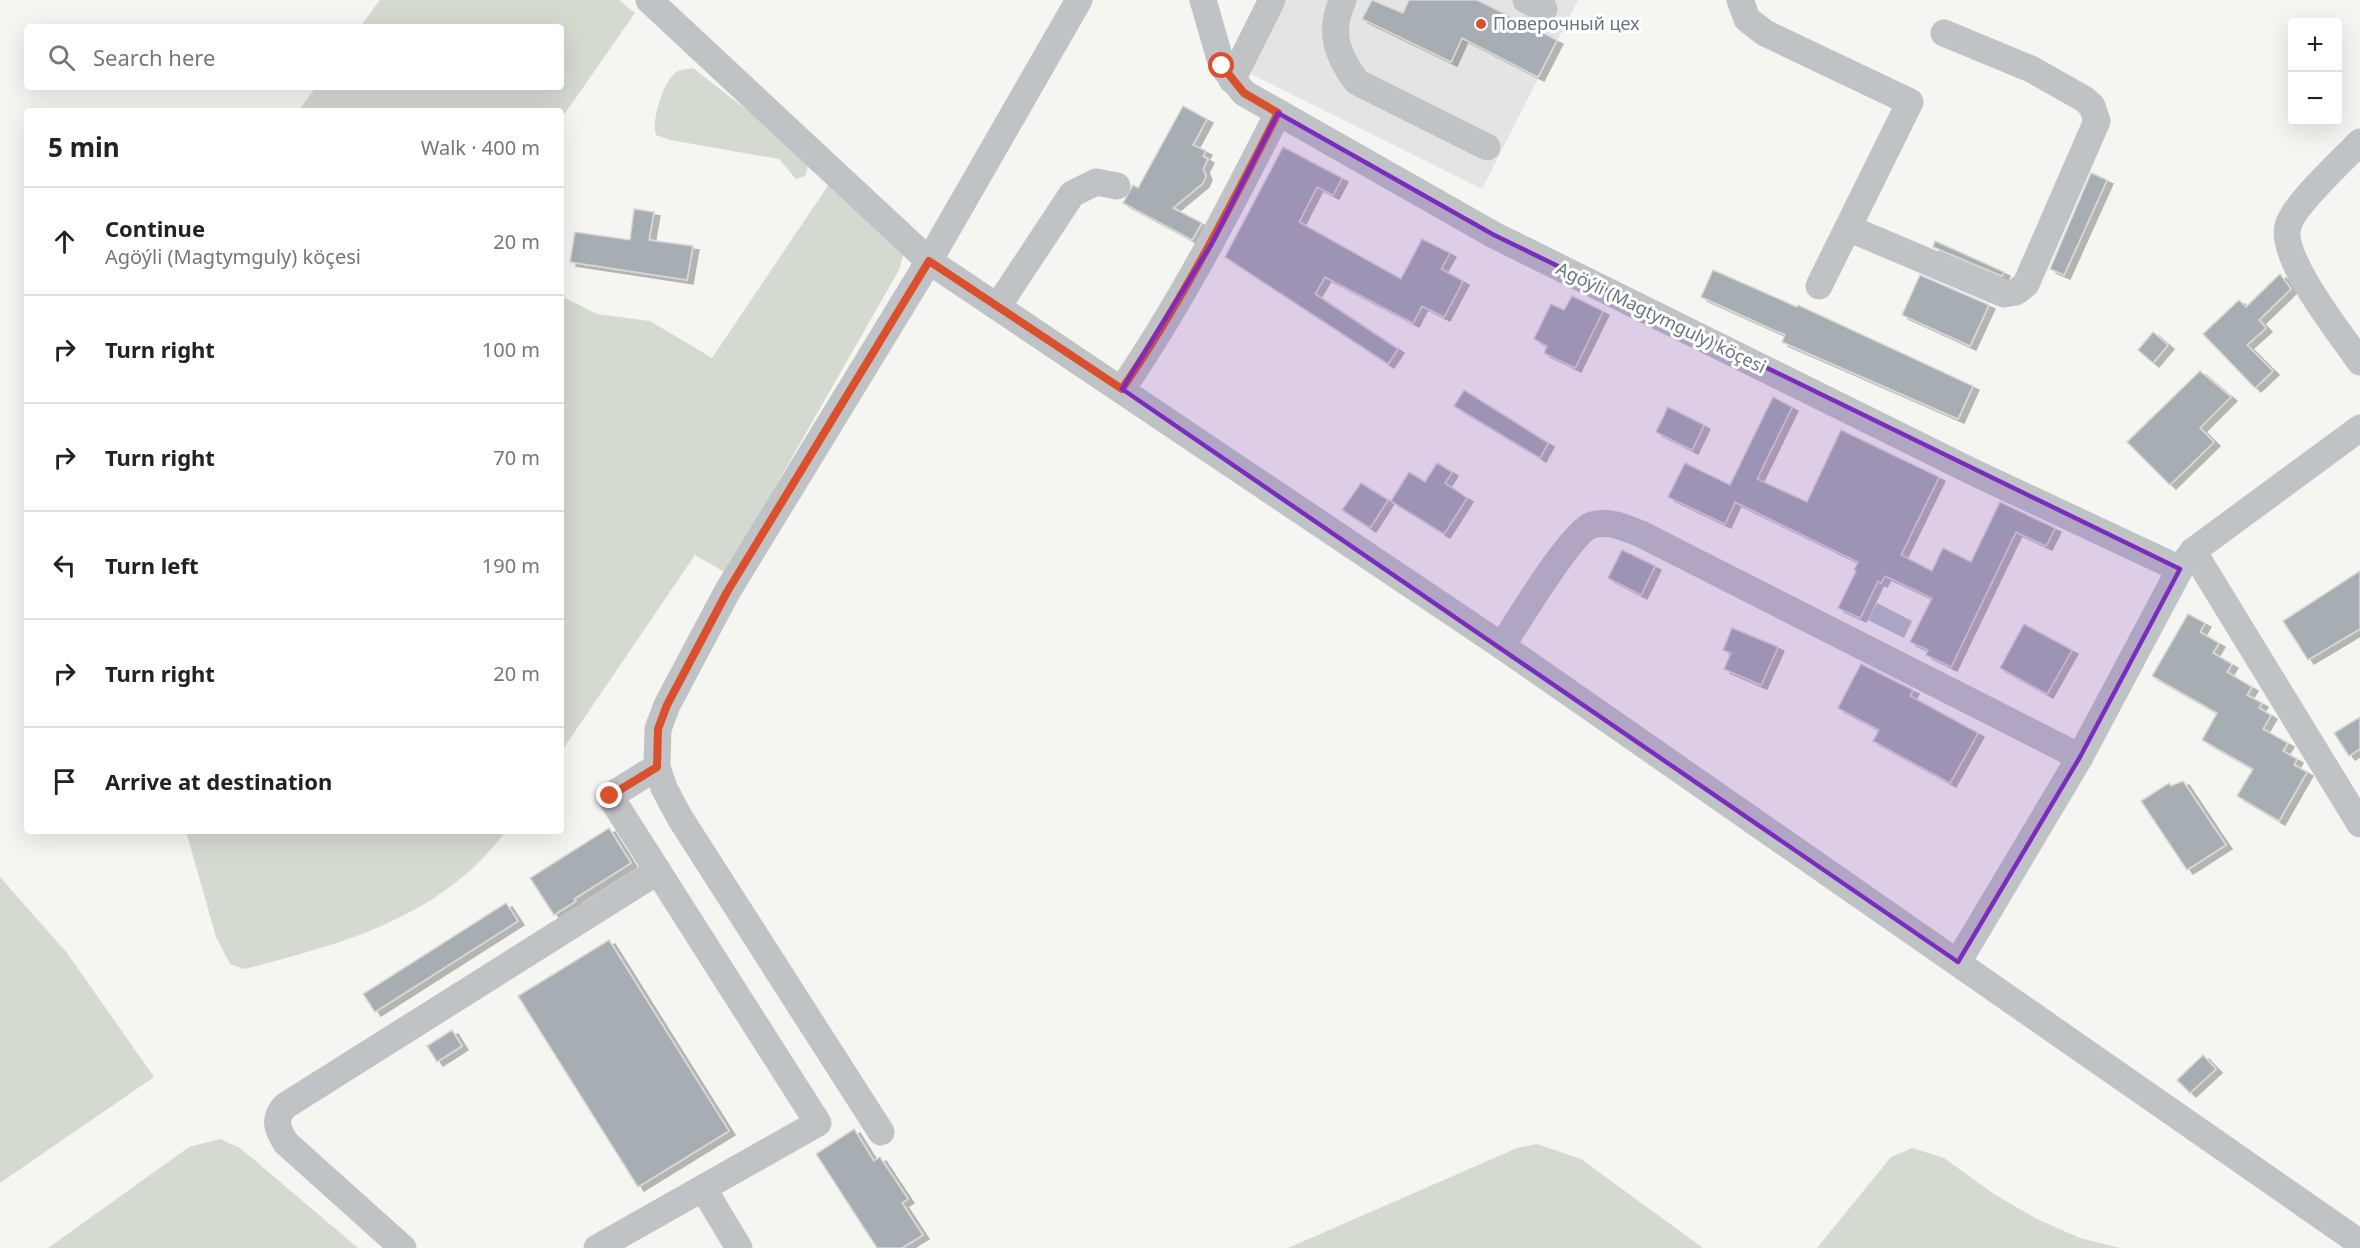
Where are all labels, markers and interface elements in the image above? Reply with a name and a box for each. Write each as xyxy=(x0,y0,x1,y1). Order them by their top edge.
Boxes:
place label: Поверочный цех xyxy=(1493,11,1640,35)
marker: Поверочный цех xyxy=(1474,17,1488,31)
map controls xyxy=(2288,18,2342,126)
button: + xyxy=(2288,18,2342,72)
search box xyxy=(24,24,564,90)
icon: search xyxy=(45,41,78,74)
text: Search here xyxy=(93,42,215,72)
route start xyxy=(1208,52,1234,78)
button: − xyxy=(2288,72,2342,126)
text: 5 min xyxy=(48,129,120,165)
text: Walk · 400 m xyxy=(421,134,540,161)
text: Continue xyxy=(105,213,205,243)
icon: ahead xyxy=(48,225,81,258)
text: 20 m xyxy=(493,228,540,255)
text: Agöýli (Magtymguly) köçesi xyxy=(105,243,361,270)
street label: Agöýli (Magtymguly) köçesi xyxy=(1553,256,1770,378)
icon: right xyxy=(48,333,81,366)
text: Turn right xyxy=(105,334,215,364)
text: 100 m xyxy=(482,336,540,363)
icon: right xyxy=(48,441,81,474)
text: Turn right xyxy=(105,442,215,472)
text: 70 m xyxy=(493,444,540,471)
icon: left xyxy=(48,549,81,582)
text: Turn left xyxy=(105,550,199,580)
text: 190 m xyxy=(482,552,540,579)
icon: right xyxy=(48,657,81,690)
text: Turn right xyxy=(105,658,215,688)
text: 20 m xyxy=(493,660,540,687)
icon: arrive xyxy=(48,765,81,798)
text: Arrive at destination xyxy=(105,766,332,796)
route end xyxy=(596,782,622,808)

